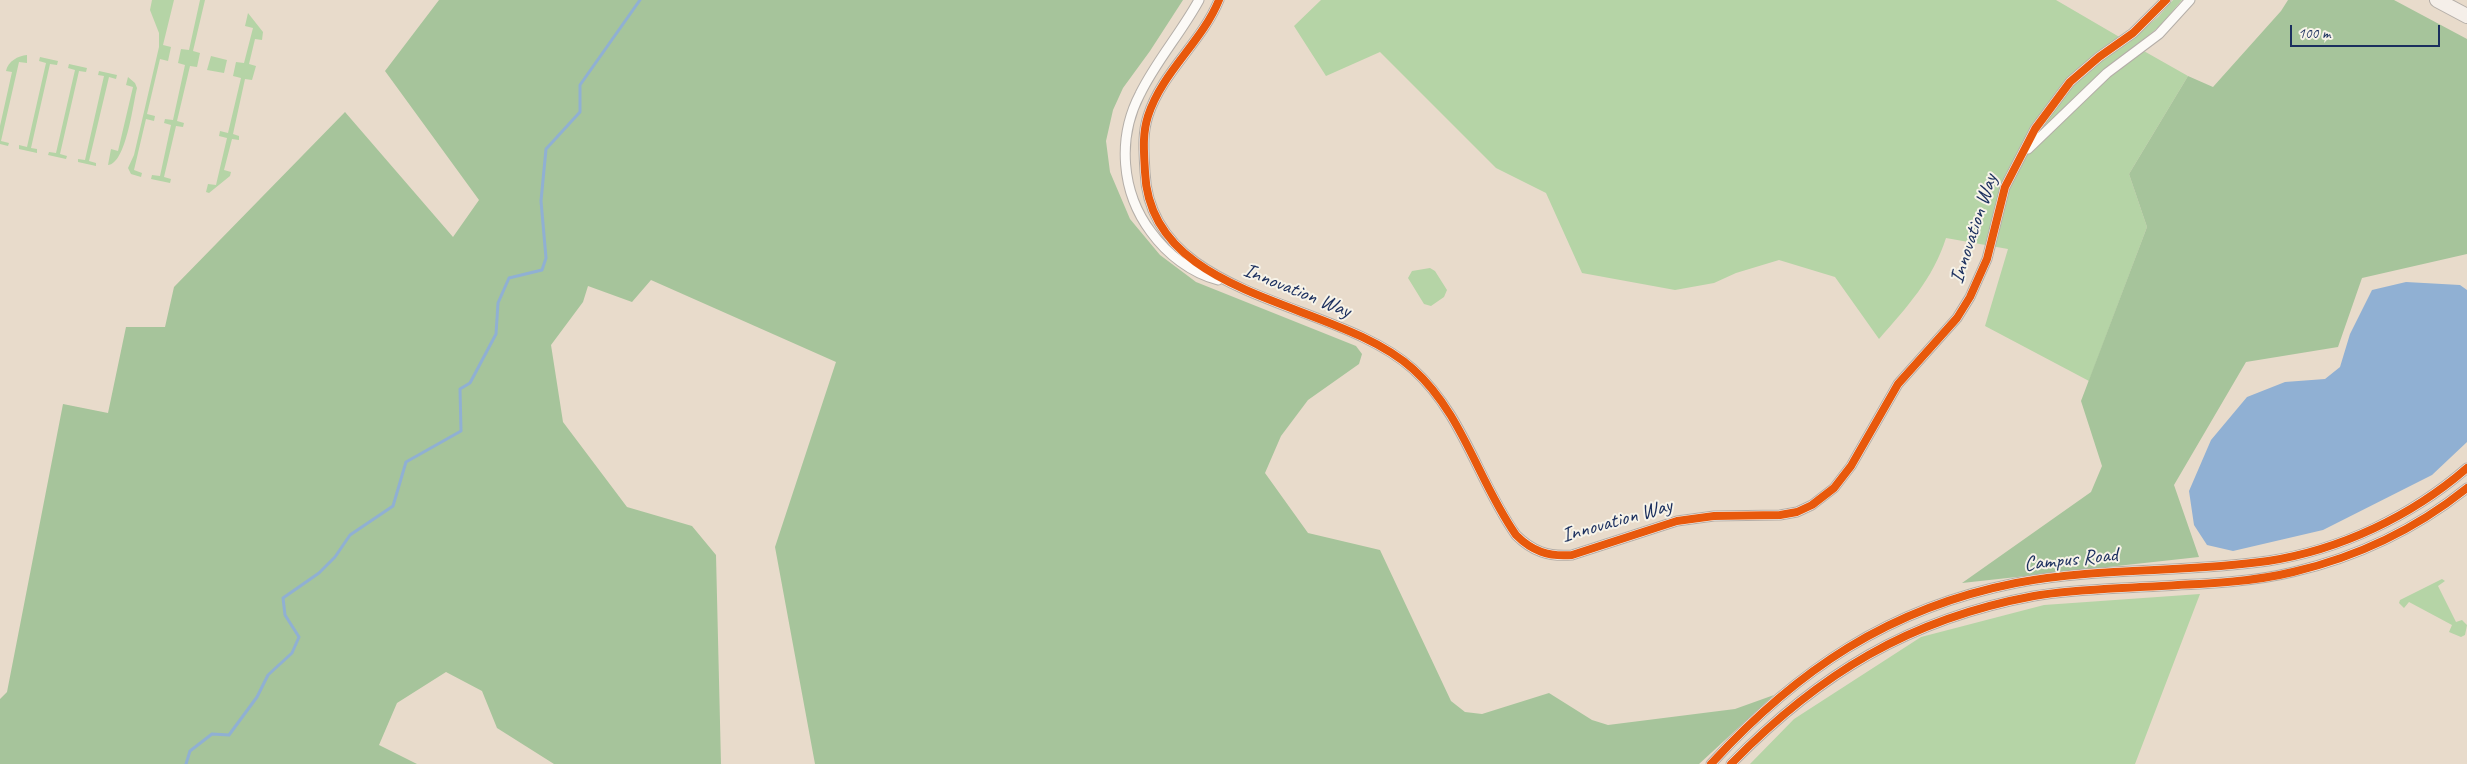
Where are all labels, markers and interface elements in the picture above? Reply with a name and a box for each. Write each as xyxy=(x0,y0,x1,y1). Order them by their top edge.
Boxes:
scale bar xyxy=(2292,15,2442,47)
text: 100 m xyxy=(2298,24,2330,43)
street label: Innovation Way xyxy=(1944,171,2004,287)
street label: Innovation Way xyxy=(1240,258,1354,324)
street label: Innovation Way xyxy=(1559,493,1675,549)
street label: Campus Road xyxy=(2023,543,2119,577)

